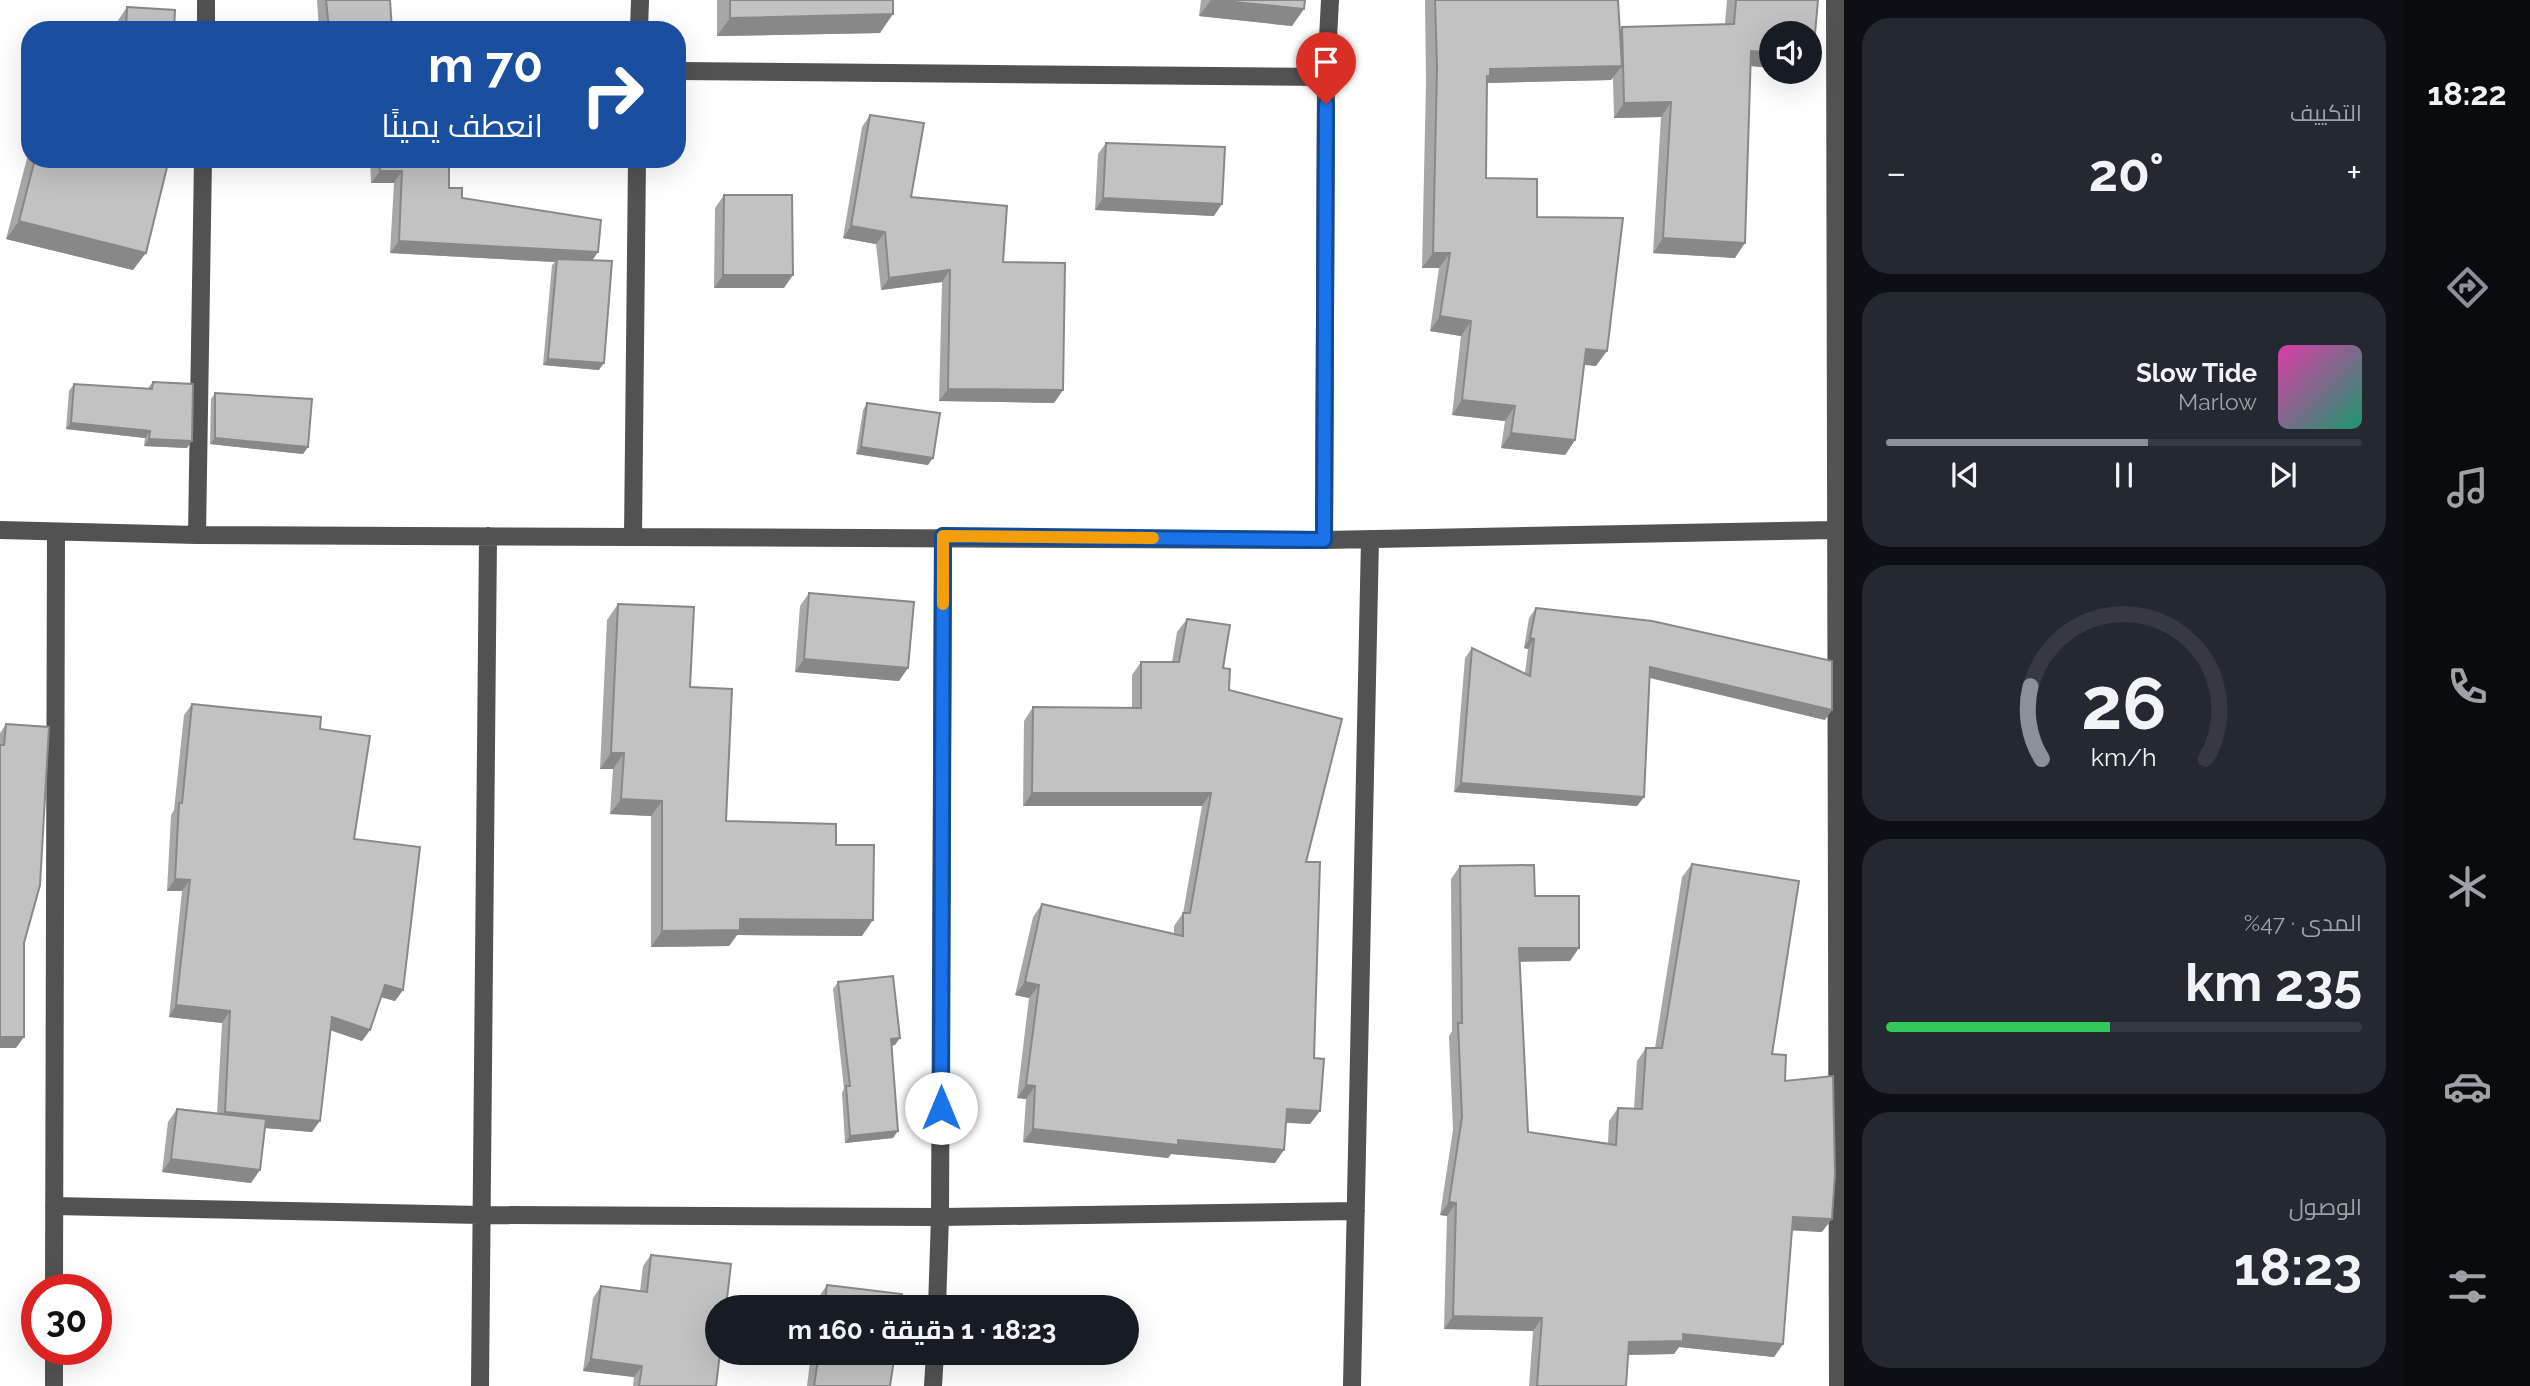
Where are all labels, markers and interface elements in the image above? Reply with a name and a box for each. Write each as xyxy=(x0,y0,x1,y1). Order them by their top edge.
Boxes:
map controls xyxy=(1759,21,1822,84)
button: sound xyxy=(1759,21,1822,84)
pin xyxy=(1296,32,1356,104)
text: 70 m xyxy=(428,36,543,93)
icon: arrive xyxy=(1307,43,1345,81)
icon: right xyxy=(567,49,658,140)
text: 18:22 xyxy=(2427,75,2507,112)
text: التكييف xyxy=(2290,99,2362,126)
text: انعطف يمينًا xyxy=(381,107,543,144)
text: 20° xyxy=(2089,142,2164,203)
text: − xyxy=(1886,150,1906,195)
text: + xyxy=(2346,150,2362,195)
icon: directions xyxy=(2443,263,2492,312)
text: Slow Tide xyxy=(2136,358,2257,388)
text: Marlow xyxy=(2178,388,2257,415)
icon: previous xyxy=(1946,456,1984,494)
icon: pause xyxy=(2105,456,2143,494)
icon: next xyxy=(2264,456,2302,494)
icon: music xyxy=(2443,463,2492,512)
text: 26 xyxy=(2081,661,2167,746)
icon: phone xyxy=(2443,662,2492,711)
text: km/h xyxy=(2091,742,2157,772)
icon: climate xyxy=(2443,862,2492,911)
text: المدى · 47% xyxy=(2244,909,2362,936)
text: 235 km xyxy=(2185,952,2362,1013)
icon: car xyxy=(2443,1062,2492,1111)
position arrow xyxy=(904,1071,978,1145)
text: الوصول xyxy=(2289,1193,2362,1220)
text: 18:23 xyxy=(2234,1236,2362,1297)
icon: filters xyxy=(2443,1262,2492,1311)
speed limit sign: 30 xyxy=(21,1274,112,1365)
text: 18:23 · 1 دقيقة · 160 m xyxy=(788,1315,1056,1345)

